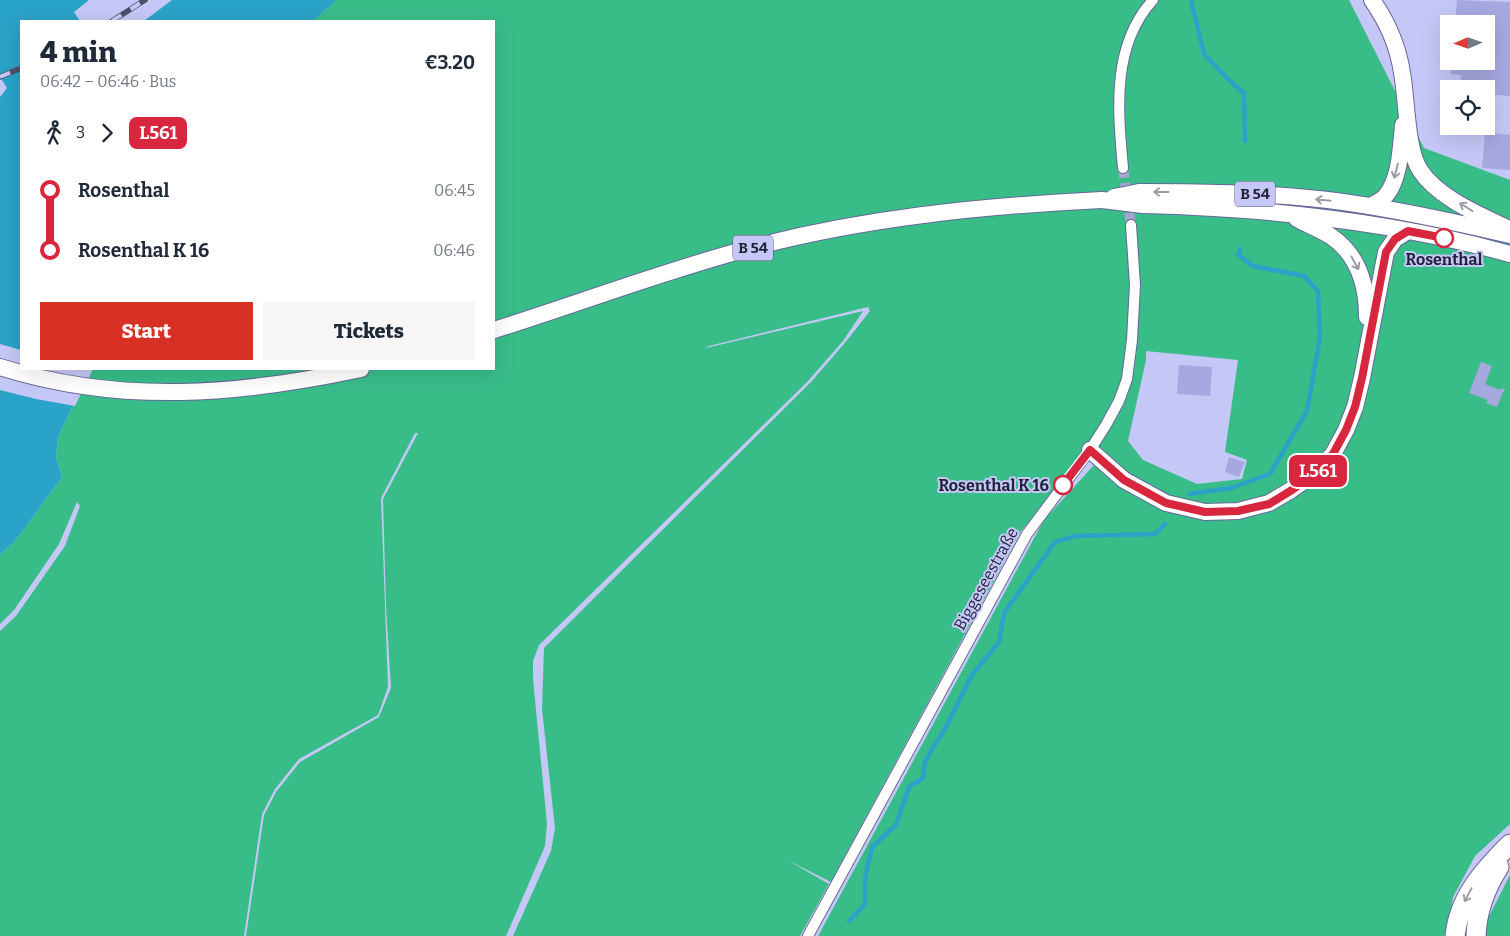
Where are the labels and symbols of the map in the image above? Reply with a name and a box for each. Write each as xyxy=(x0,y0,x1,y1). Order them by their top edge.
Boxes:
north arrow xyxy=(1440,15,1495,70)
one-way arrow xyxy=(1391,162,1401,178)
road number: B 54 xyxy=(1235,182,1275,206)
one-way arrow xyxy=(1153,187,1170,197)
one-way arrow xyxy=(1315,195,1331,205)
one-way arrow xyxy=(1460,202,1474,212)
marker: Rosenthal xyxy=(1434,228,1454,248)
road number: B 54 xyxy=(733,236,773,260)
place label: Rosenthal xyxy=(1406,250,1482,269)
one-way arrow xyxy=(1350,255,1360,270)
line badge: L561 xyxy=(1283,455,1353,487)
marker: Rosenthal K 16 xyxy=(1053,475,1073,495)
place label: Rosenthal K 16 xyxy=(938,476,1050,495)
street label: Biggeseestraße xyxy=(950,524,1022,634)
one-way arrow xyxy=(1463,887,1472,902)

